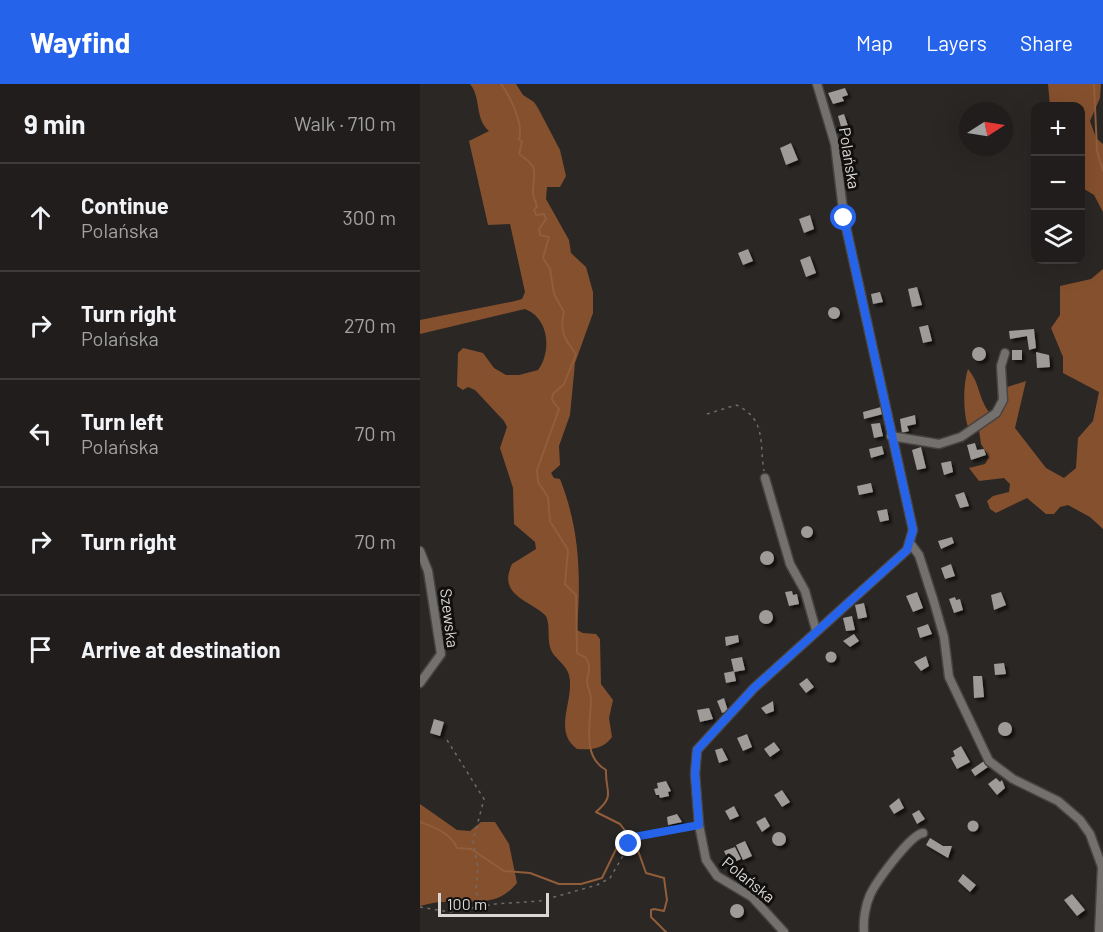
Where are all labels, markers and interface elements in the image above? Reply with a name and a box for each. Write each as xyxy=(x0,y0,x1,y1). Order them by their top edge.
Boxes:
text: Wayfind xyxy=(30,25,130,59)
text: Map xyxy=(856,30,893,55)
text: Layers xyxy=(926,30,987,55)
text: Share xyxy=(1020,30,1073,55)
north arrow xyxy=(959,102,1013,156)
map controls xyxy=(1031,102,1085,264)
button: + xyxy=(1031,102,1085,156)
text: 9 min xyxy=(24,108,86,139)
text: Walk · 710 m xyxy=(294,111,396,135)
street label: Polańska xyxy=(836,126,864,190)
button: − xyxy=(1031,156,1085,210)
text: Continue xyxy=(81,192,169,218)
icon: ahead xyxy=(24,201,57,234)
route start xyxy=(830,204,856,230)
text: 300 m xyxy=(343,205,396,229)
button: layers xyxy=(1031,210,1085,264)
text: Polańska xyxy=(81,218,159,242)
text: Turn right xyxy=(81,300,176,326)
icon: right xyxy=(24,309,57,342)
text: 270 m xyxy=(344,313,396,337)
text: Polańska xyxy=(81,326,159,350)
text: Turn left xyxy=(81,408,164,434)
icon: left xyxy=(24,417,57,450)
text: 70 m xyxy=(355,421,396,445)
text: Polańska xyxy=(81,434,159,458)
icon: right xyxy=(24,525,57,558)
text: Turn right xyxy=(81,528,176,554)
text: 70 m xyxy=(355,529,396,553)
street label: Szewska xyxy=(437,587,463,649)
icon: arrive xyxy=(24,633,57,666)
text: Arrive at destination xyxy=(81,636,280,662)
route end xyxy=(615,830,641,856)
street label: Polańska xyxy=(719,852,779,906)
scale bar xyxy=(438,890,549,918)
text: 100 m xyxy=(447,894,487,913)

